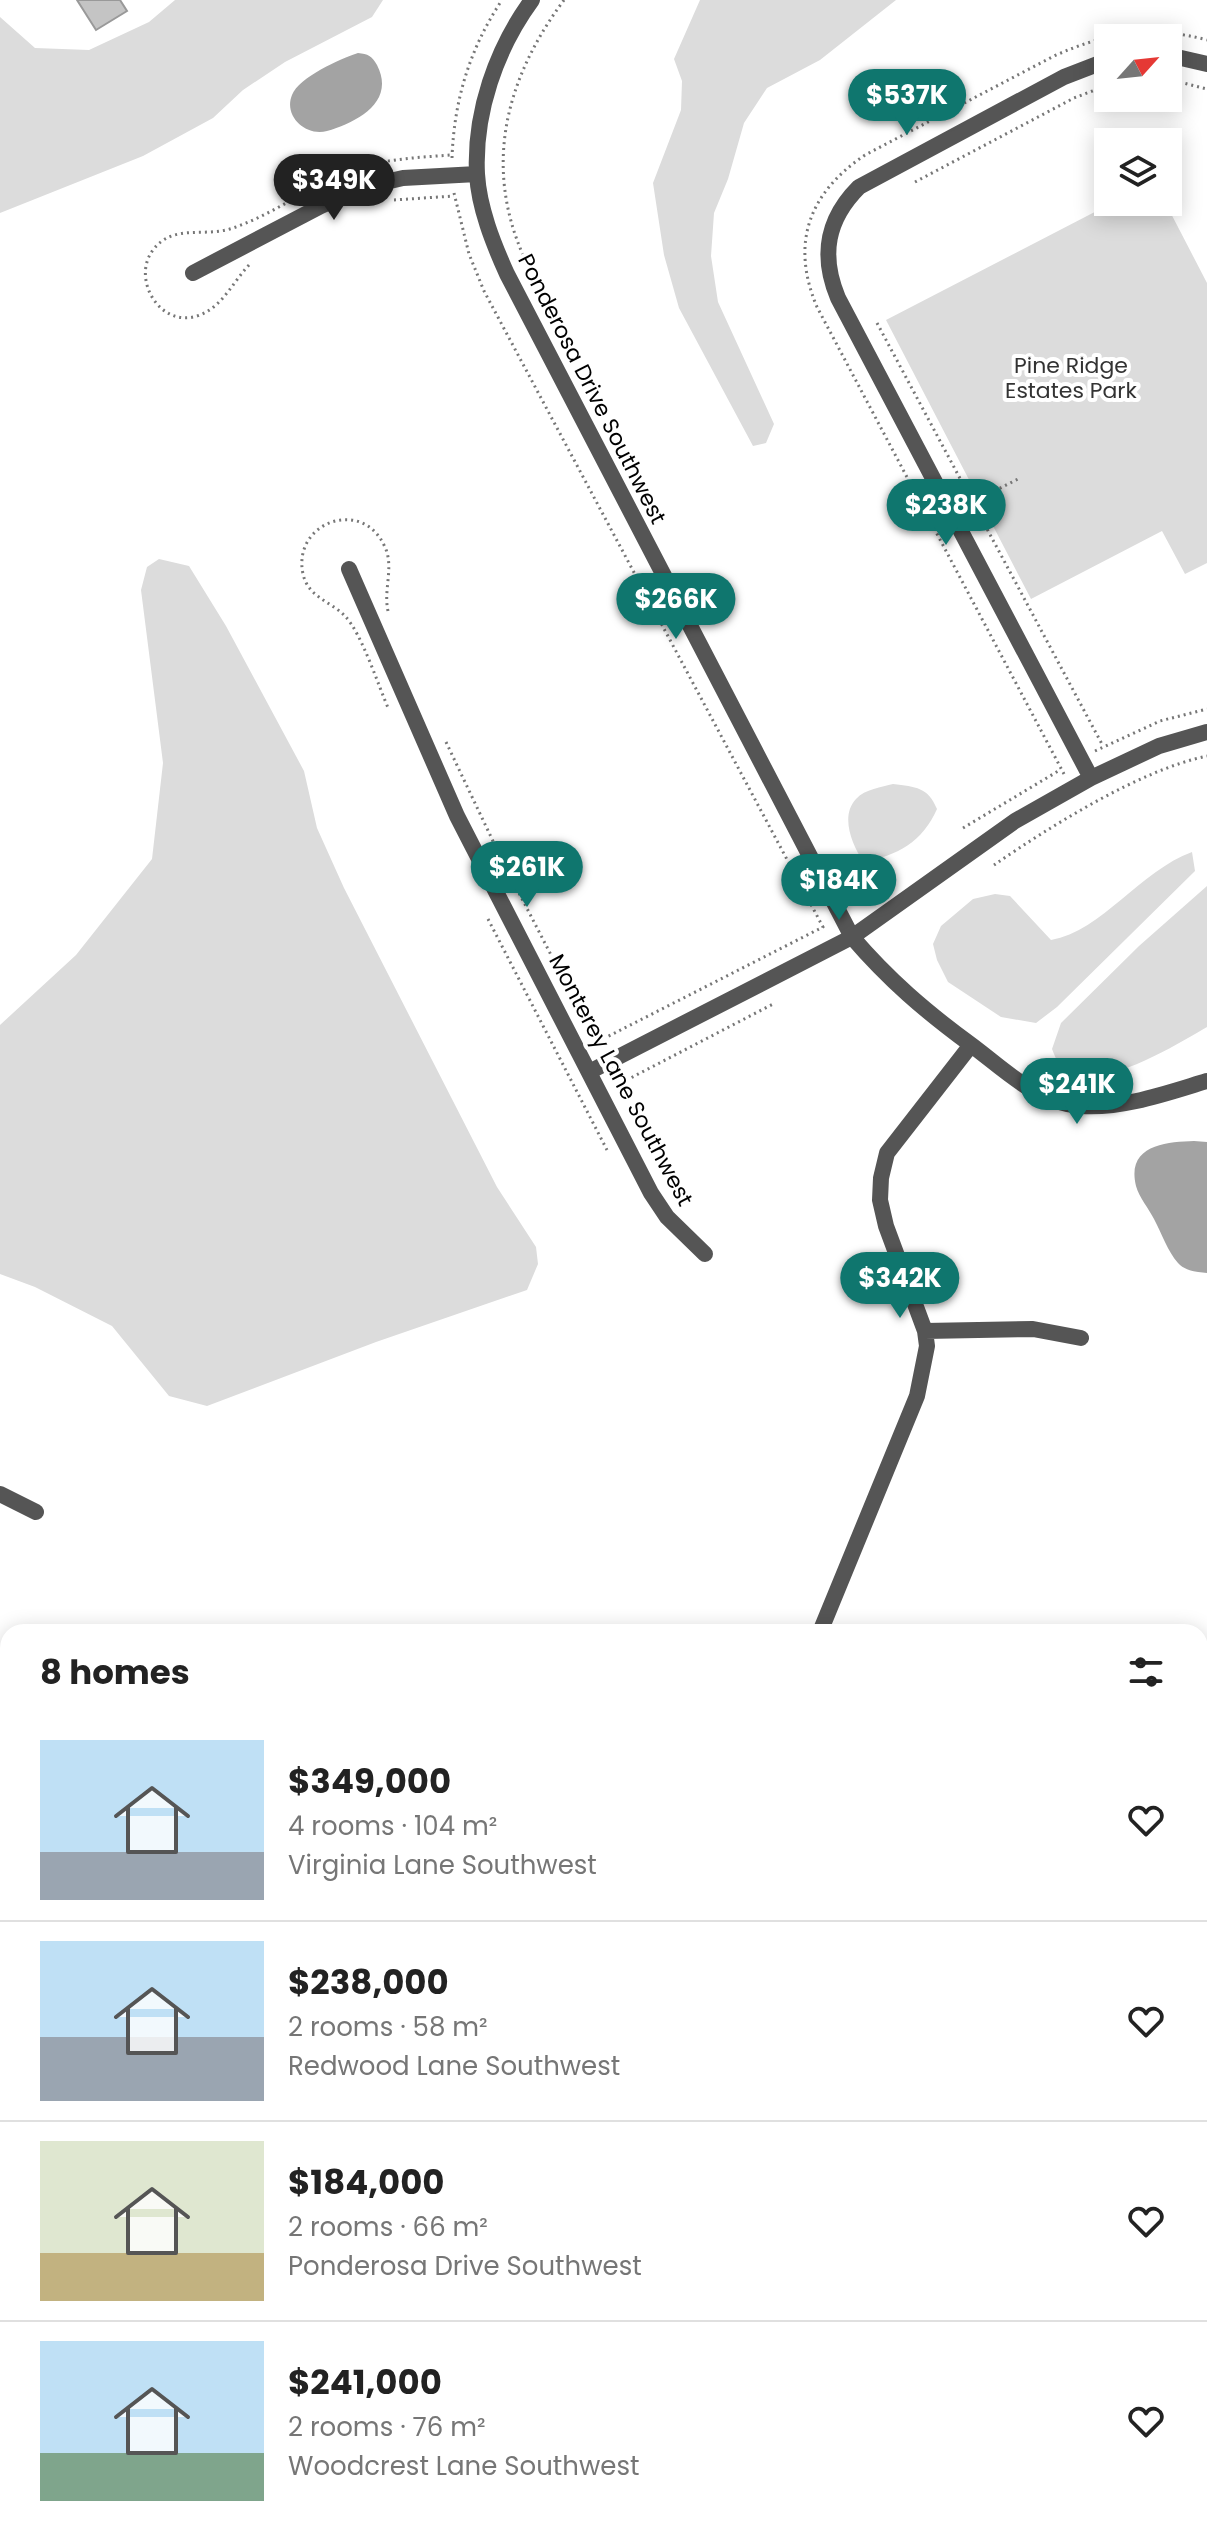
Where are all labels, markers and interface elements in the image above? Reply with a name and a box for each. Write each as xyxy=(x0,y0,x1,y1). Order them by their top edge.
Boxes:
north arrow xyxy=(1094,24,1182,112)
map controls xyxy=(1094,24,1182,216)
pin: $537K xyxy=(851,69,963,137)
text: $537K xyxy=(866,77,948,113)
button: layers xyxy=(1094,128,1182,216)
pin: $349K xyxy=(278,154,390,222)
text: $349K xyxy=(292,162,376,198)
street label: Ponderosa Drive Southwest xyxy=(510,249,674,529)
park label: Pine Ridge Estates Park xyxy=(1005,350,1138,406)
pin: $238K xyxy=(890,479,1002,547)
text: $238K xyxy=(905,487,987,523)
pin: $266K xyxy=(620,573,732,641)
text: $266K xyxy=(634,581,718,617)
pin: $261K xyxy=(471,841,583,909)
text: $261K xyxy=(489,849,565,885)
pin: $184K xyxy=(783,854,895,922)
text: $184K xyxy=(799,862,879,898)
street label: Monterey Lane Southwest xyxy=(541,949,701,1211)
pin: $241K xyxy=(1021,1058,1133,1126)
text: $241K xyxy=(1038,1066,1116,1102)
pin: $342K xyxy=(844,1252,956,1320)
text: $342K xyxy=(858,1260,942,1296)
text: 8 homes xyxy=(40,1648,190,1696)
icon: filters xyxy=(1124,1650,1168,1694)
text: $349,000 xyxy=(288,1757,451,1805)
icon: home xyxy=(104,1772,200,1868)
icon: heart xyxy=(1124,1798,1168,1842)
text: 4 rooms · 104 m² xyxy=(288,1808,497,1844)
text: Virginia Lane Southwest xyxy=(288,1847,597,1883)
text: $238,000 xyxy=(288,1958,449,2006)
icon: home xyxy=(104,1973,200,2069)
icon: heart xyxy=(1124,1999,1168,2043)
text: 2 rooms · 58 m² xyxy=(288,2009,488,2045)
text: Redwood Lane Southwest xyxy=(288,2048,620,2084)
text: $184,000 xyxy=(288,2158,444,2206)
icon: home xyxy=(104,2173,200,2269)
icon: heart xyxy=(1124,2199,1168,2243)
text: 2 rooms · 66 m² xyxy=(288,2209,488,2245)
text: Ponderosa Drive Southwest xyxy=(288,2248,642,2284)
text: $241,000 xyxy=(288,2358,442,2406)
icon: home xyxy=(104,2373,200,2469)
icon: heart xyxy=(1124,2399,1168,2443)
text: 2 rooms · 76 m² xyxy=(288,2409,486,2445)
text: Woodcrest Lane Southwest xyxy=(288,2448,639,2484)

